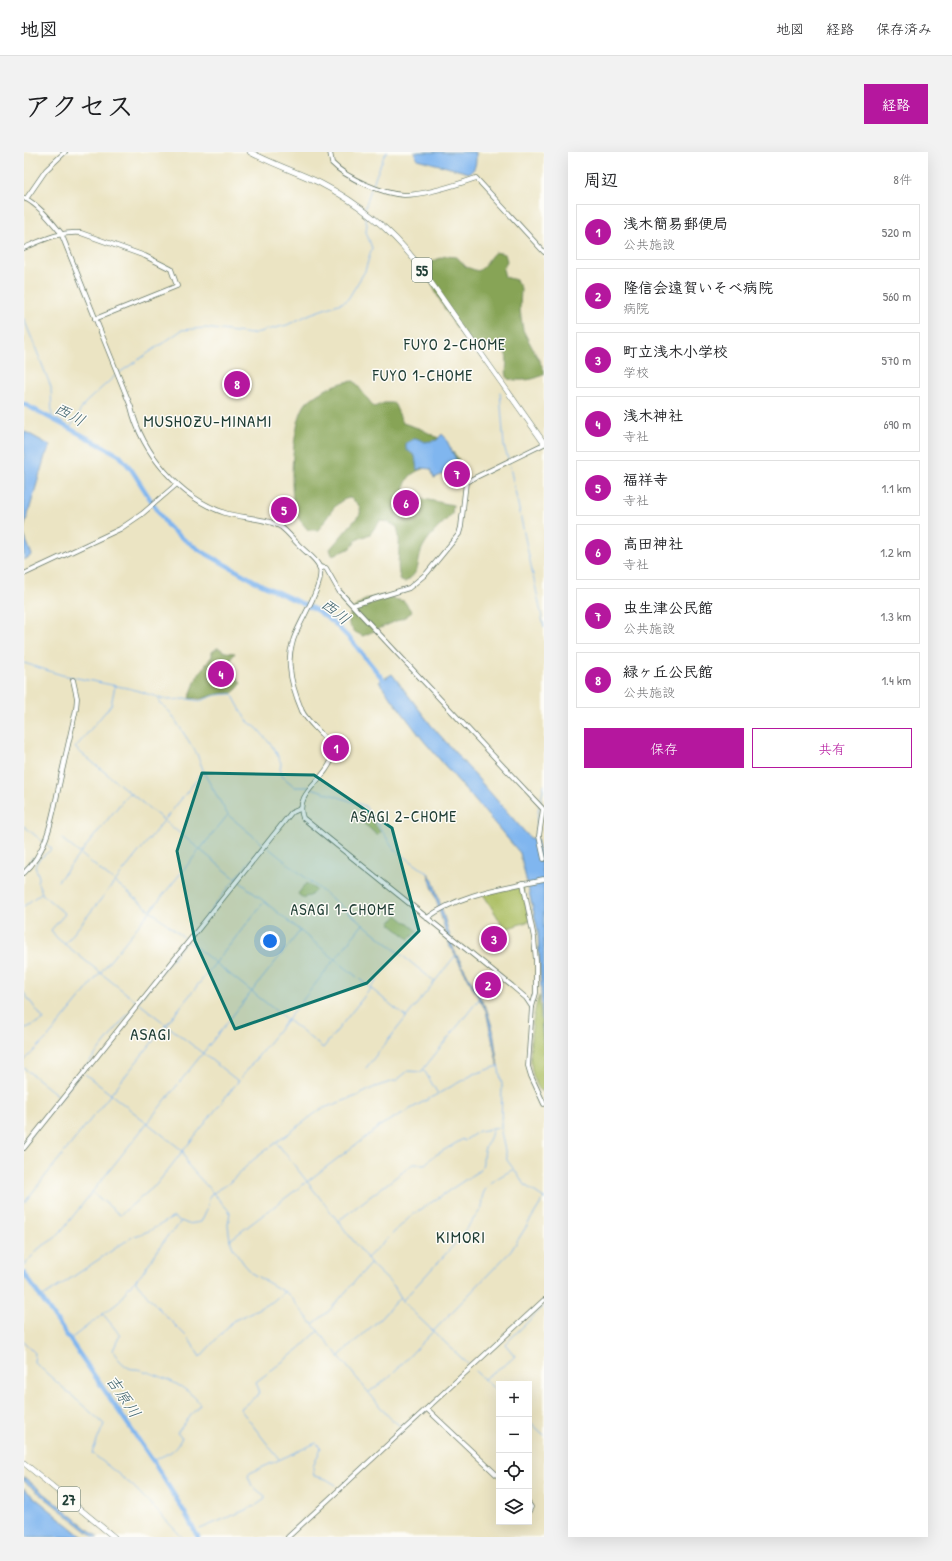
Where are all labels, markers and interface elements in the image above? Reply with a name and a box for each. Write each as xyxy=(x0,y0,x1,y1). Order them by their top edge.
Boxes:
text: 地図 xyxy=(20,16,58,42)
text: 地図 xyxy=(776,19,804,38)
text: 経路 xyxy=(826,19,854,38)
text: 保存済み xyxy=(876,19,932,38)
button: 経路 xyxy=(864,84,928,124)
text: アクセス xyxy=(24,87,134,125)
text: 周辺 xyxy=(584,168,618,191)
text: 8件 xyxy=(893,170,912,188)
text: 浅木簡易郵便局 xyxy=(623,213,728,234)
text: 1 xyxy=(596,223,600,241)
text: 520 m xyxy=(882,223,911,241)
text: 公共施設 xyxy=(623,235,675,253)
road number: 55 xyxy=(412,258,432,282)
text: 隆信会遠賀いそべ病院 xyxy=(623,277,773,298)
text: 2 xyxy=(595,287,601,305)
text: 560 m xyxy=(883,287,911,305)
text: 病院 xyxy=(623,299,649,317)
district label: FUYO 2-CHOME xyxy=(403,333,506,355)
text: 町立浅木小学校 xyxy=(623,341,728,362)
text: 3 xyxy=(595,351,601,369)
text: 570 m xyxy=(881,351,911,369)
text: 学校 xyxy=(623,363,649,381)
district label: FUYO 1-CHOME xyxy=(372,364,473,386)
pin: 8 xyxy=(224,369,250,399)
water label: 西川 xyxy=(51,397,89,431)
text: 浅木神社 xyxy=(623,405,683,426)
district label: MUSHOZU-MINAMI xyxy=(143,409,273,432)
text: 4 xyxy=(596,415,600,433)
text: 690 m xyxy=(883,415,911,433)
text: 寺社 xyxy=(623,427,649,445)
pin: 7 xyxy=(444,459,470,489)
text: 福祥寺 xyxy=(623,469,668,490)
text: 5 xyxy=(595,479,601,497)
text: 1.1 km xyxy=(882,479,911,497)
pin: 6 xyxy=(393,488,419,518)
text: 寺社 xyxy=(623,491,649,509)
pin: 5 xyxy=(271,495,297,525)
text: 高田神社 xyxy=(623,533,683,554)
text: 6 xyxy=(595,543,601,561)
text: 1.2 km xyxy=(880,543,911,561)
text: 寺社 xyxy=(623,555,649,573)
water label: 西川 xyxy=(317,592,355,630)
text: 虫生津公民館 xyxy=(623,597,713,618)
text: 7 xyxy=(595,607,601,625)
text: 1.3 km xyxy=(880,607,911,625)
text: 公共施設 xyxy=(623,619,675,637)
pin: 4 xyxy=(208,659,234,689)
text: 緑ヶ丘公民館 xyxy=(623,661,713,682)
text: 8 xyxy=(595,671,601,689)
text: 1.4 km xyxy=(881,671,911,689)
text: 公共施設 xyxy=(623,683,675,701)
button: 保存 xyxy=(584,728,744,768)
button: 共有 xyxy=(752,728,912,768)
pin: 1 xyxy=(323,733,349,763)
district label: ASAGI 2-CHOME xyxy=(351,805,457,827)
district label: ASAGI 1-CHOME xyxy=(290,898,396,920)
pin: 3 xyxy=(481,924,507,954)
your location xyxy=(260,931,280,951)
pin: 2 xyxy=(475,970,501,1000)
district label: ASAGI xyxy=(130,1022,172,1045)
district label: KIMORI xyxy=(436,1225,486,1248)
water label: 吉原川 xyxy=(101,1370,147,1422)
map controls xyxy=(496,1381,532,1525)
button: + xyxy=(496,1381,532,1417)
button: − xyxy=(496,1417,532,1453)
button: locate xyxy=(496,1453,532,1489)
road number: 27 xyxy=(58,1487,80,1511)
button: layers xyxy=(496,1489,532,1525)

